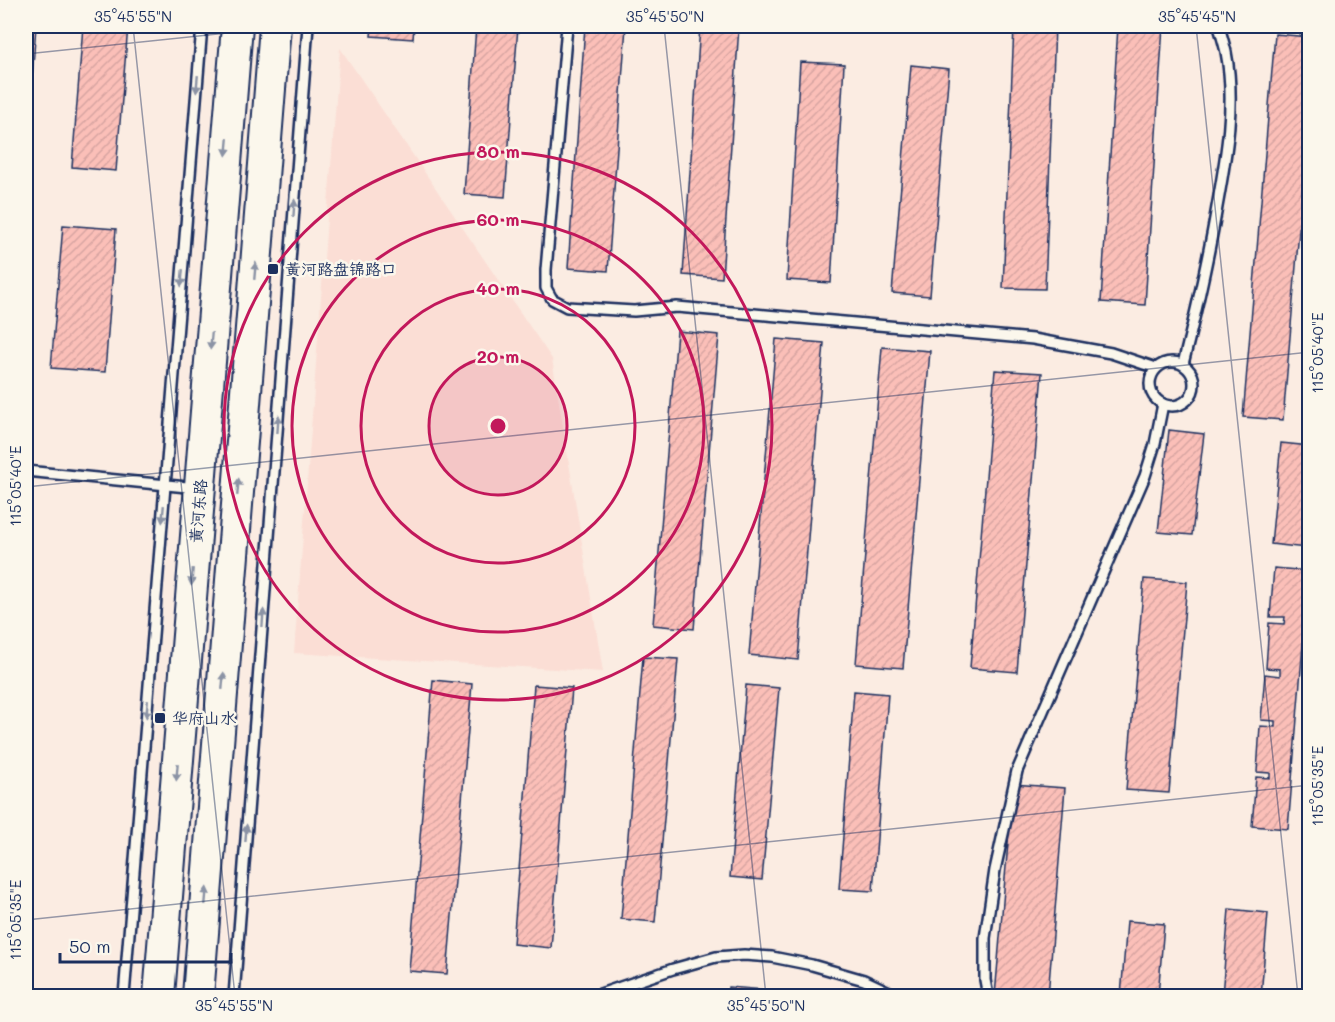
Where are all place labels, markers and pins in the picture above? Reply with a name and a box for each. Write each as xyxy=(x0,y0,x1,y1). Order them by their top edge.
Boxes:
place label: 黄河路盘锦路口 xyxy=(285,258,397,279)
marker: 黄河路盘锦路口 xyxy=(266,262,280,276)
centre of rings xyxy=(488,416,508,436)
place label: 华府山水 xyxy=(172,707,237,728)
marker: 华府山水 xyxy=(153,711,167,725)

